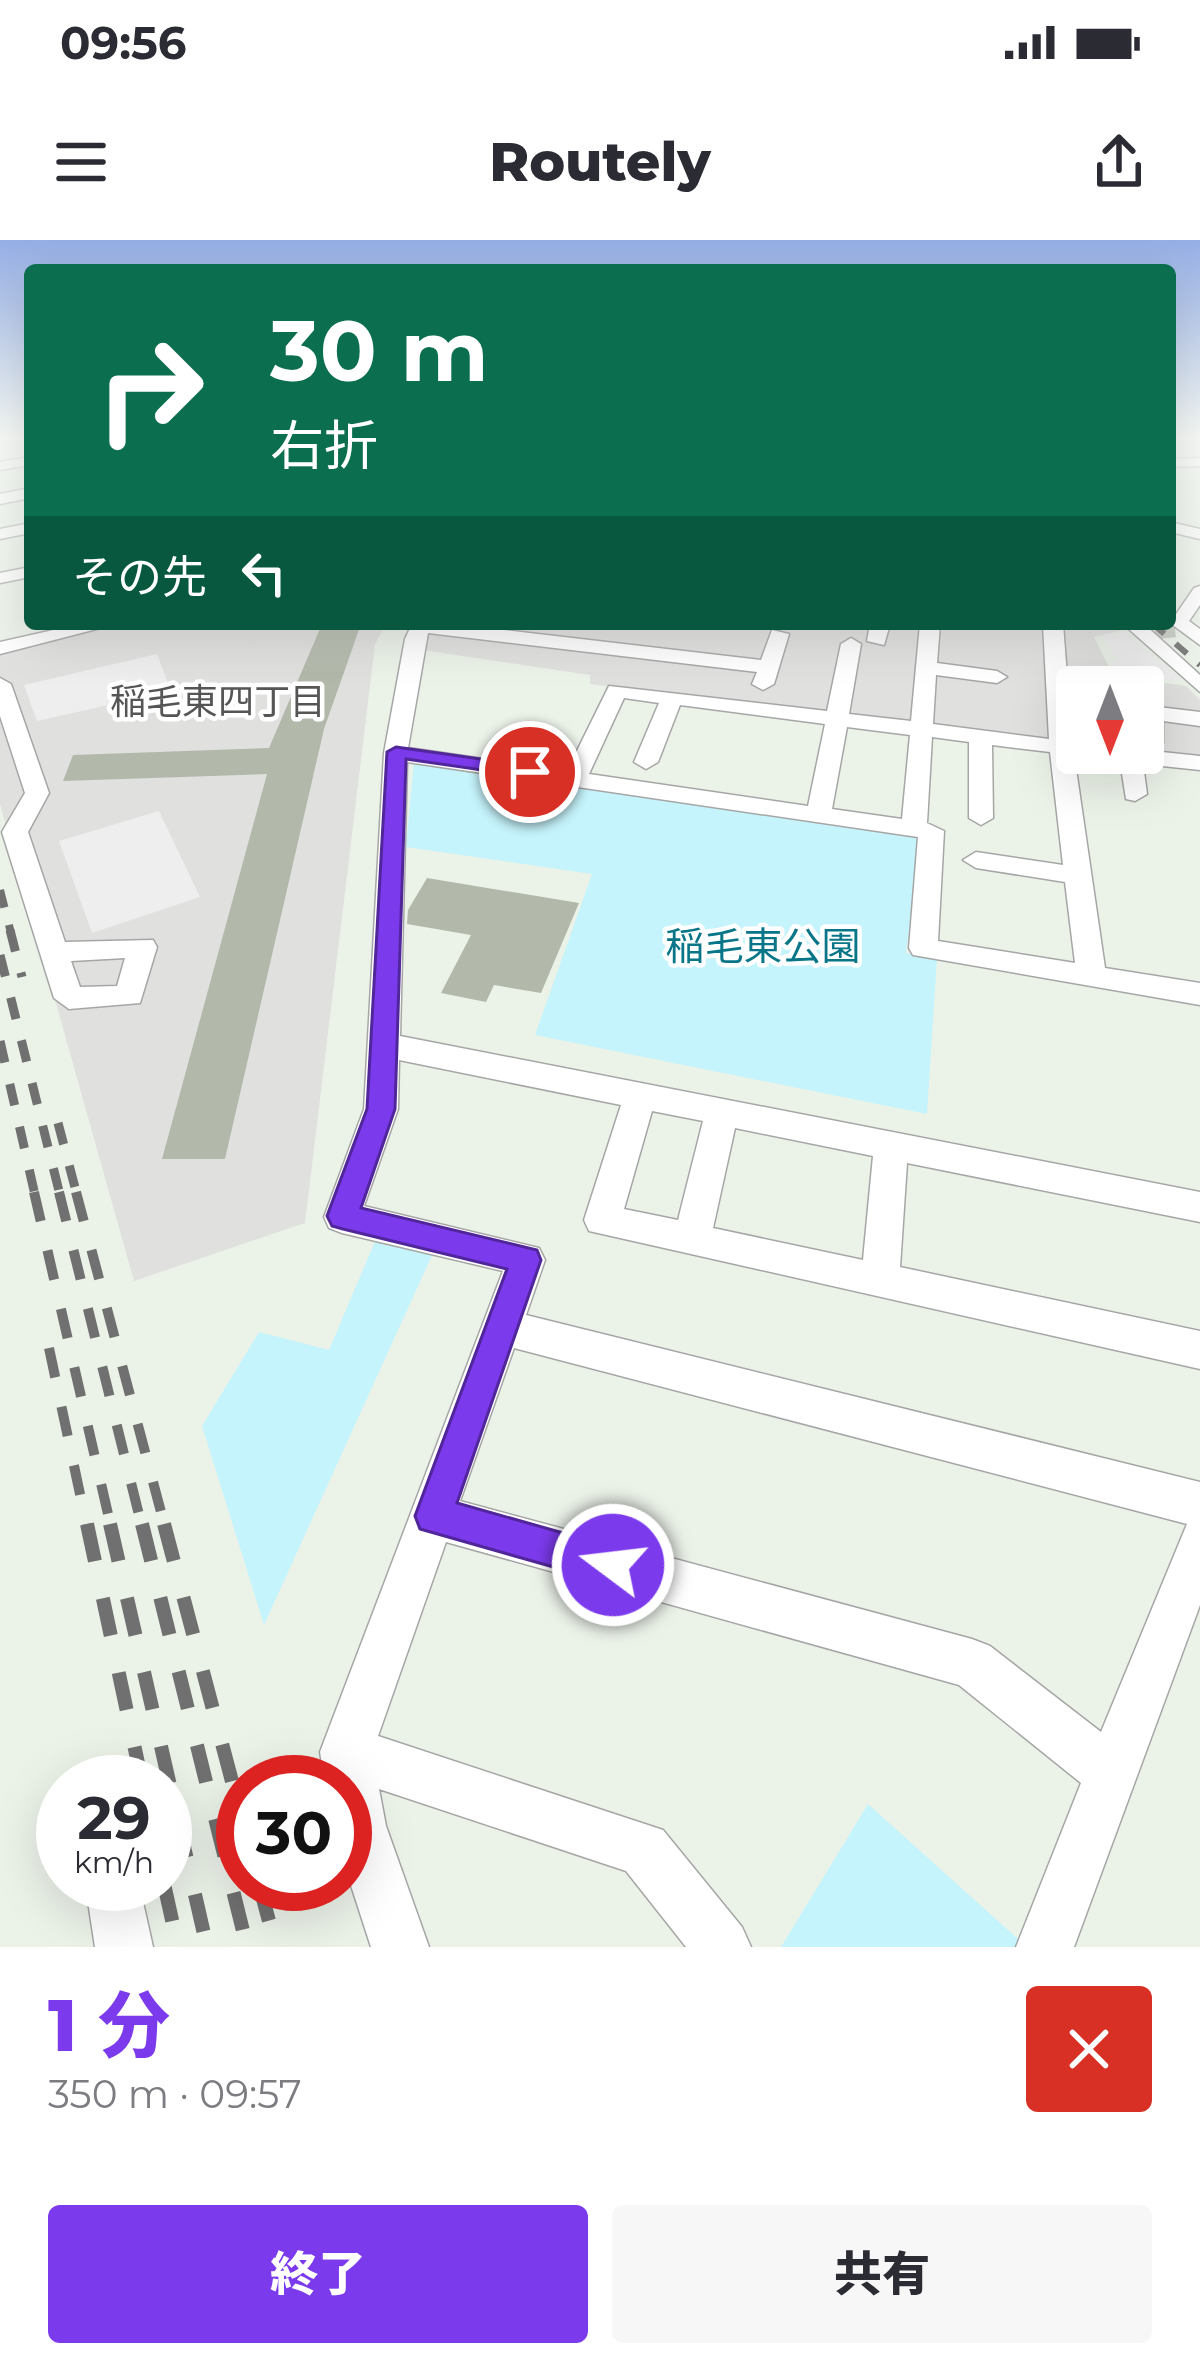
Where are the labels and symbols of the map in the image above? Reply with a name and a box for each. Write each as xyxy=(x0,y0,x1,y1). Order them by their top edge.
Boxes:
north arrow xyxy=(1056,666,1164,774)
district label: 稲毛東四丁目 xyxy=(110,679,326,723)
pin xyxy=(479,721,581,823)
park label: 稲毛東公園 xyxy=(665,922,861,970)
position arrow xyxy=(550,1502,676,1628)
speed limit sign: 30 xyxy=(216,1755,372,1911)

